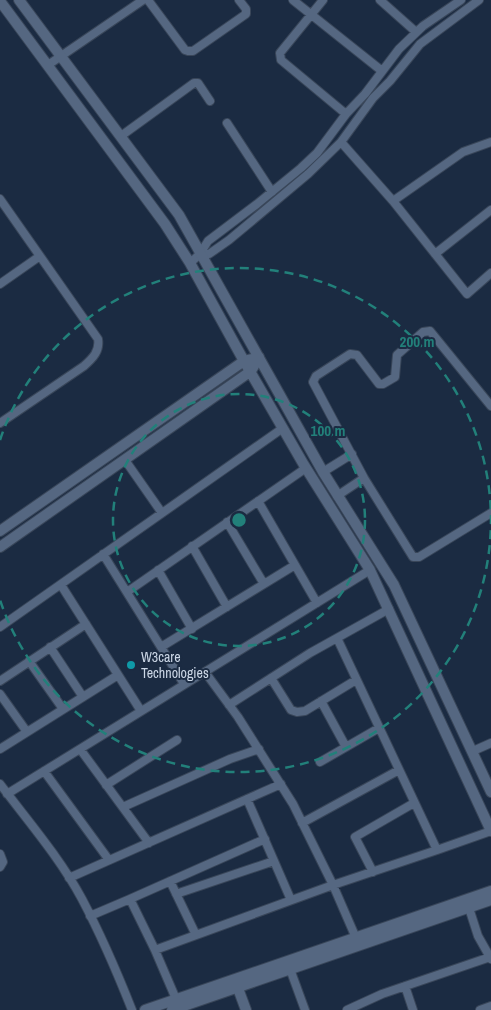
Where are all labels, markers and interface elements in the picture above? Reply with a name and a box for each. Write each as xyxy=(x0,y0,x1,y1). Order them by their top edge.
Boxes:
text: 200 m xyxy=(400,331,434,352)
text: 100 m xyxy=(311,420,345,441)
centre of rings xyxy=(230,511,248,529)
place label: W3care Technologies xyxy=(141,648,209,682)
marker: W3care Technologies xyxy=(125,659,137,671)

